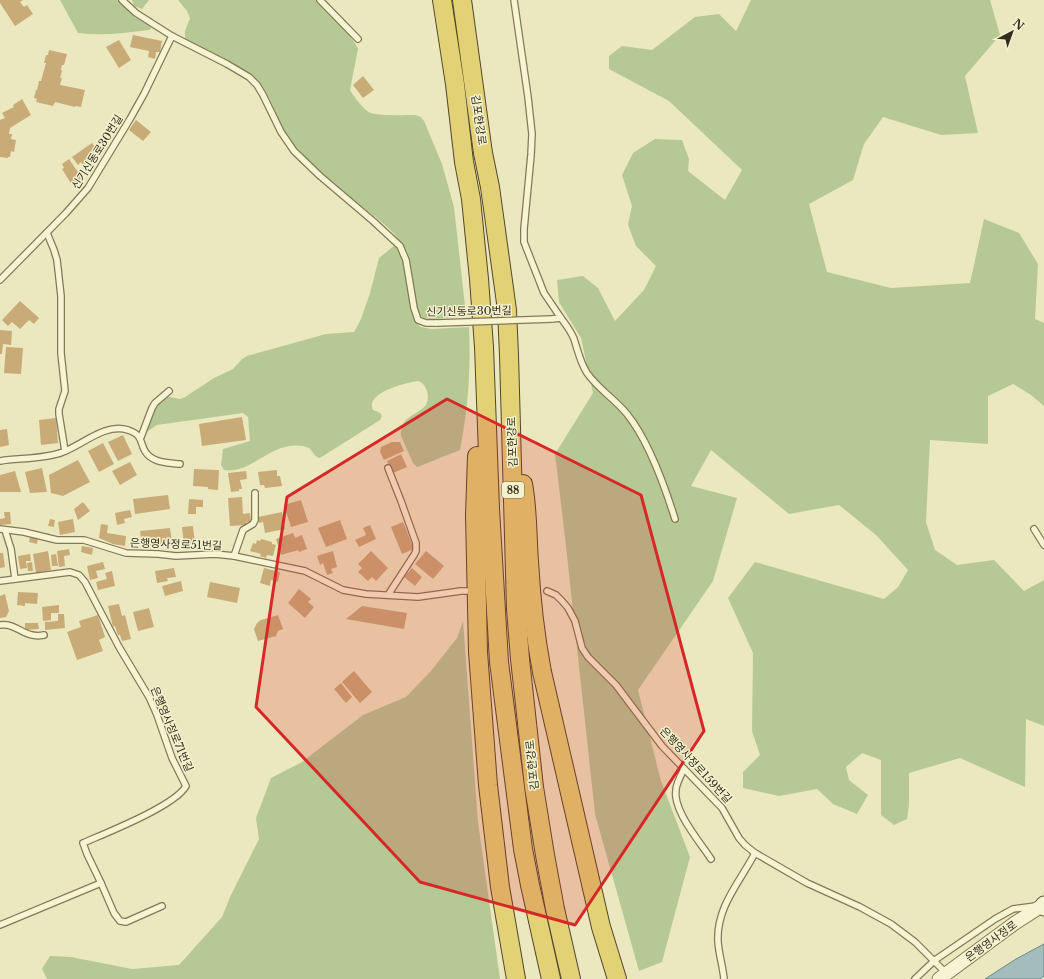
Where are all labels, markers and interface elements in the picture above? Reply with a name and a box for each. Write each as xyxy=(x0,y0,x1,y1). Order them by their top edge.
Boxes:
north arrow xyxy=(992,12,1032,52)
text: N xyxy=(1010,16,1028,34)
street label: 김포한강로 xyxy=(469,94,489,146)
street label: 신기신동로30번길 xyxy=(68,112,126,192)
street label: 신기신동로30번길 xyxy=(426,303,512,319)
street label: 김포한강로 xyxy=(504,416,520,468)
road number: 88 xyxy=(502,482,524,498)
street label: 은행영사정로51번길 xyxy=(130,535,222,553)
street label: 은행영사정로71번길 xyxy=(148,684,196,774)
street label: 은행영사정로159번길 xyxy=(657,724,735,806)
street label: 김포한강로 xyxy=(522,739,542,791)
street label: 은행영사정로 xyxy=(962,917,1020,965)

